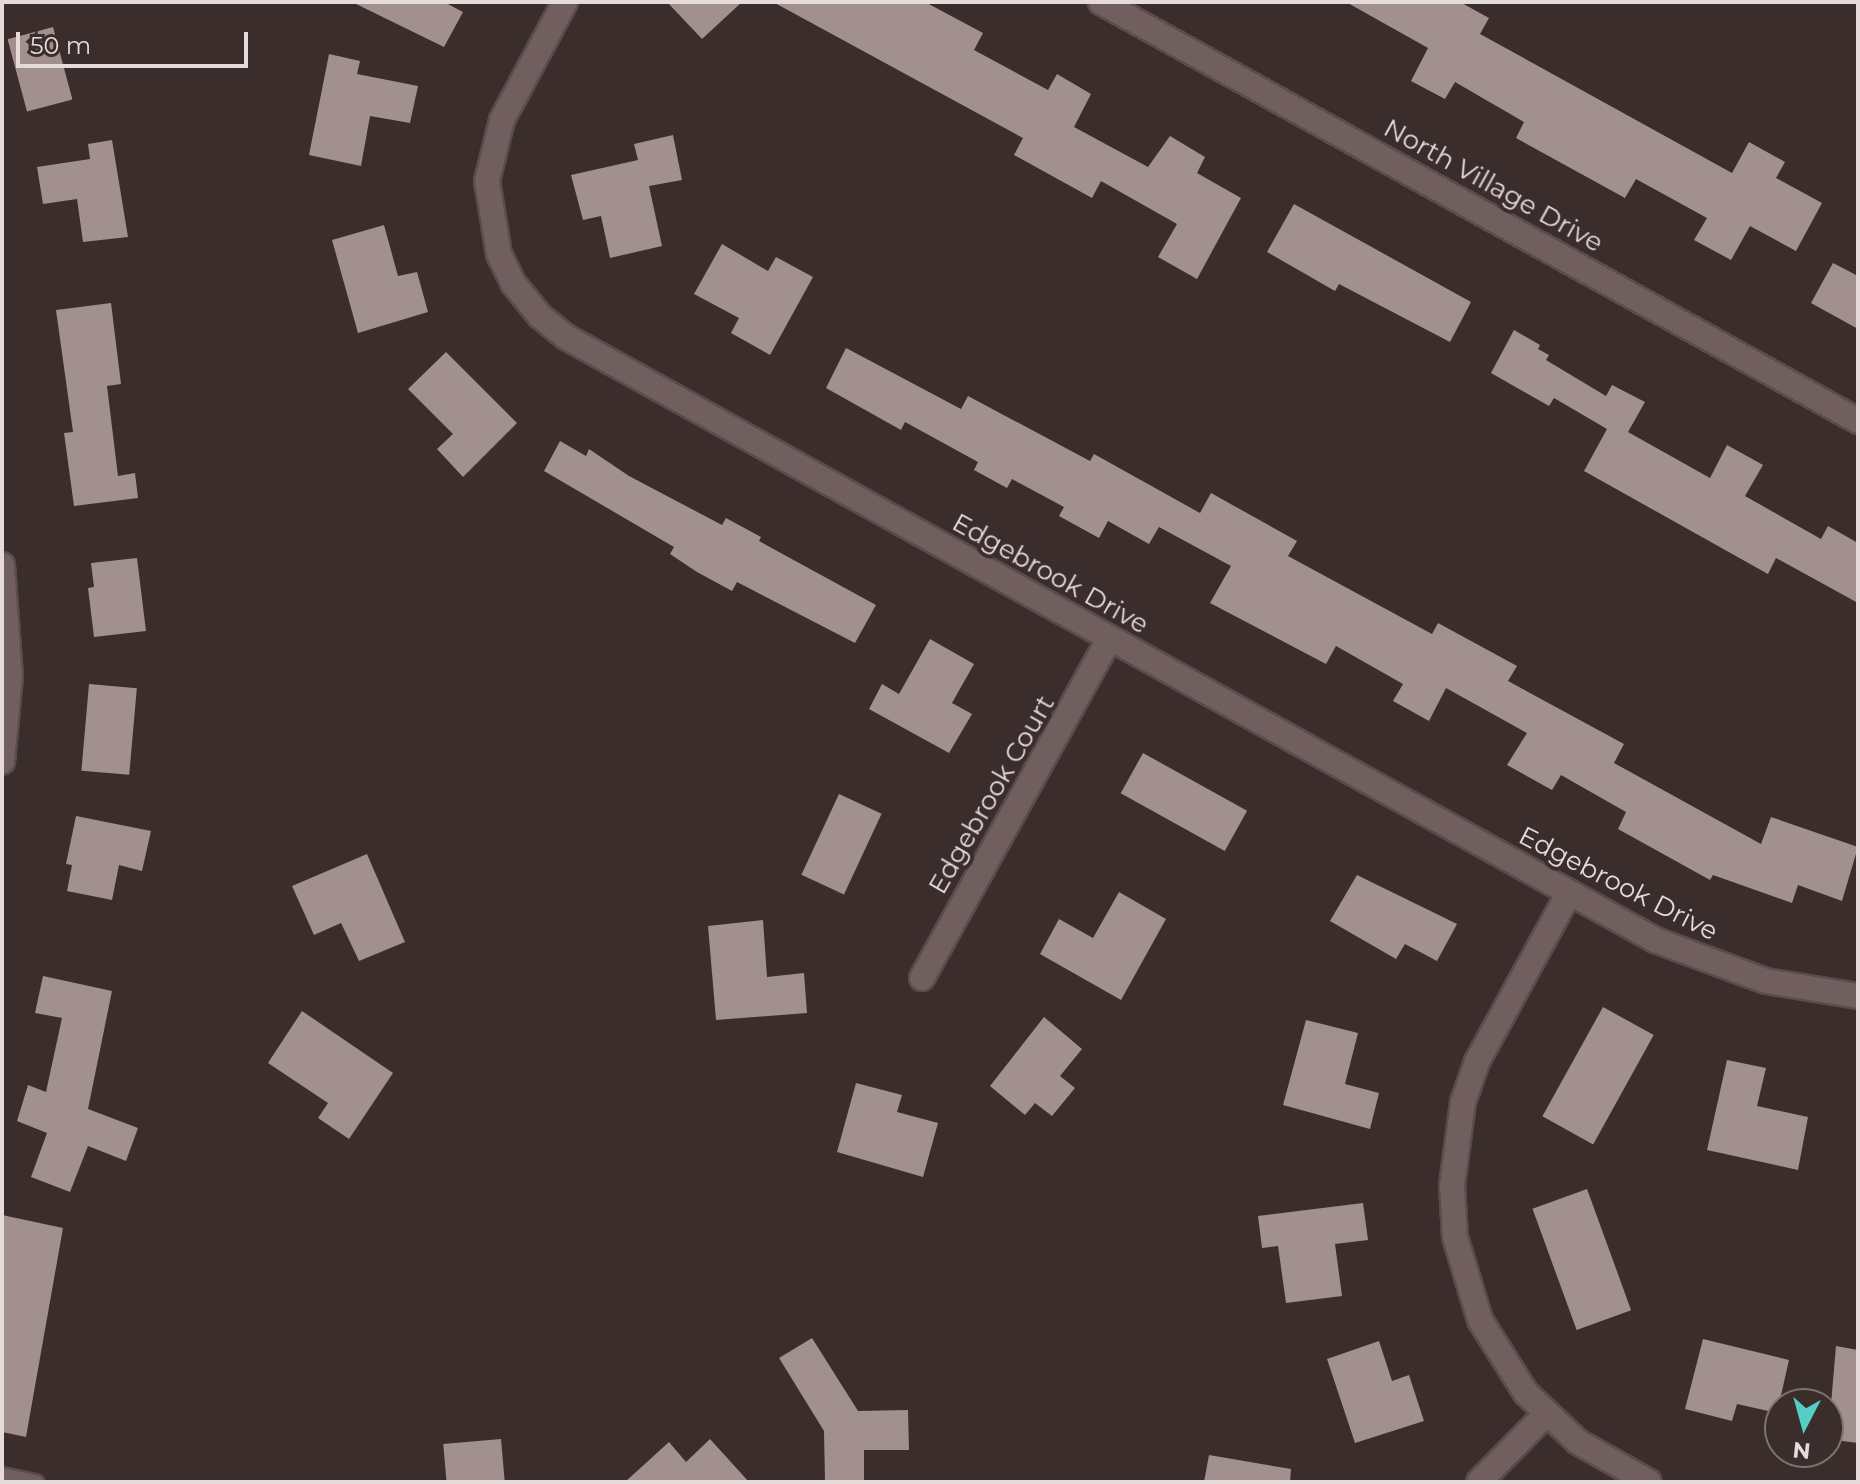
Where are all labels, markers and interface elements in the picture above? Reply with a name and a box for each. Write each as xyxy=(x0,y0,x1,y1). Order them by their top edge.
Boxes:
scale bar xyxy=(20,16,252,66)
text: 50 m xyxy=(30,31,91,60)
street label: North Village Drive xyxy=(1378,113,1608,259)
street label: Edgebrook Drive xyxy=(947,507,1153,641)
street label: Edgebrook Court xyxy=(922,690,1062,900)
street label: Edgebrook Drive xyxy=(1513,820,1723,948)
north arrow xyxy=(1764,1388,1844,1468)
text: N xyxy=(1791,1436,1812,1465)

